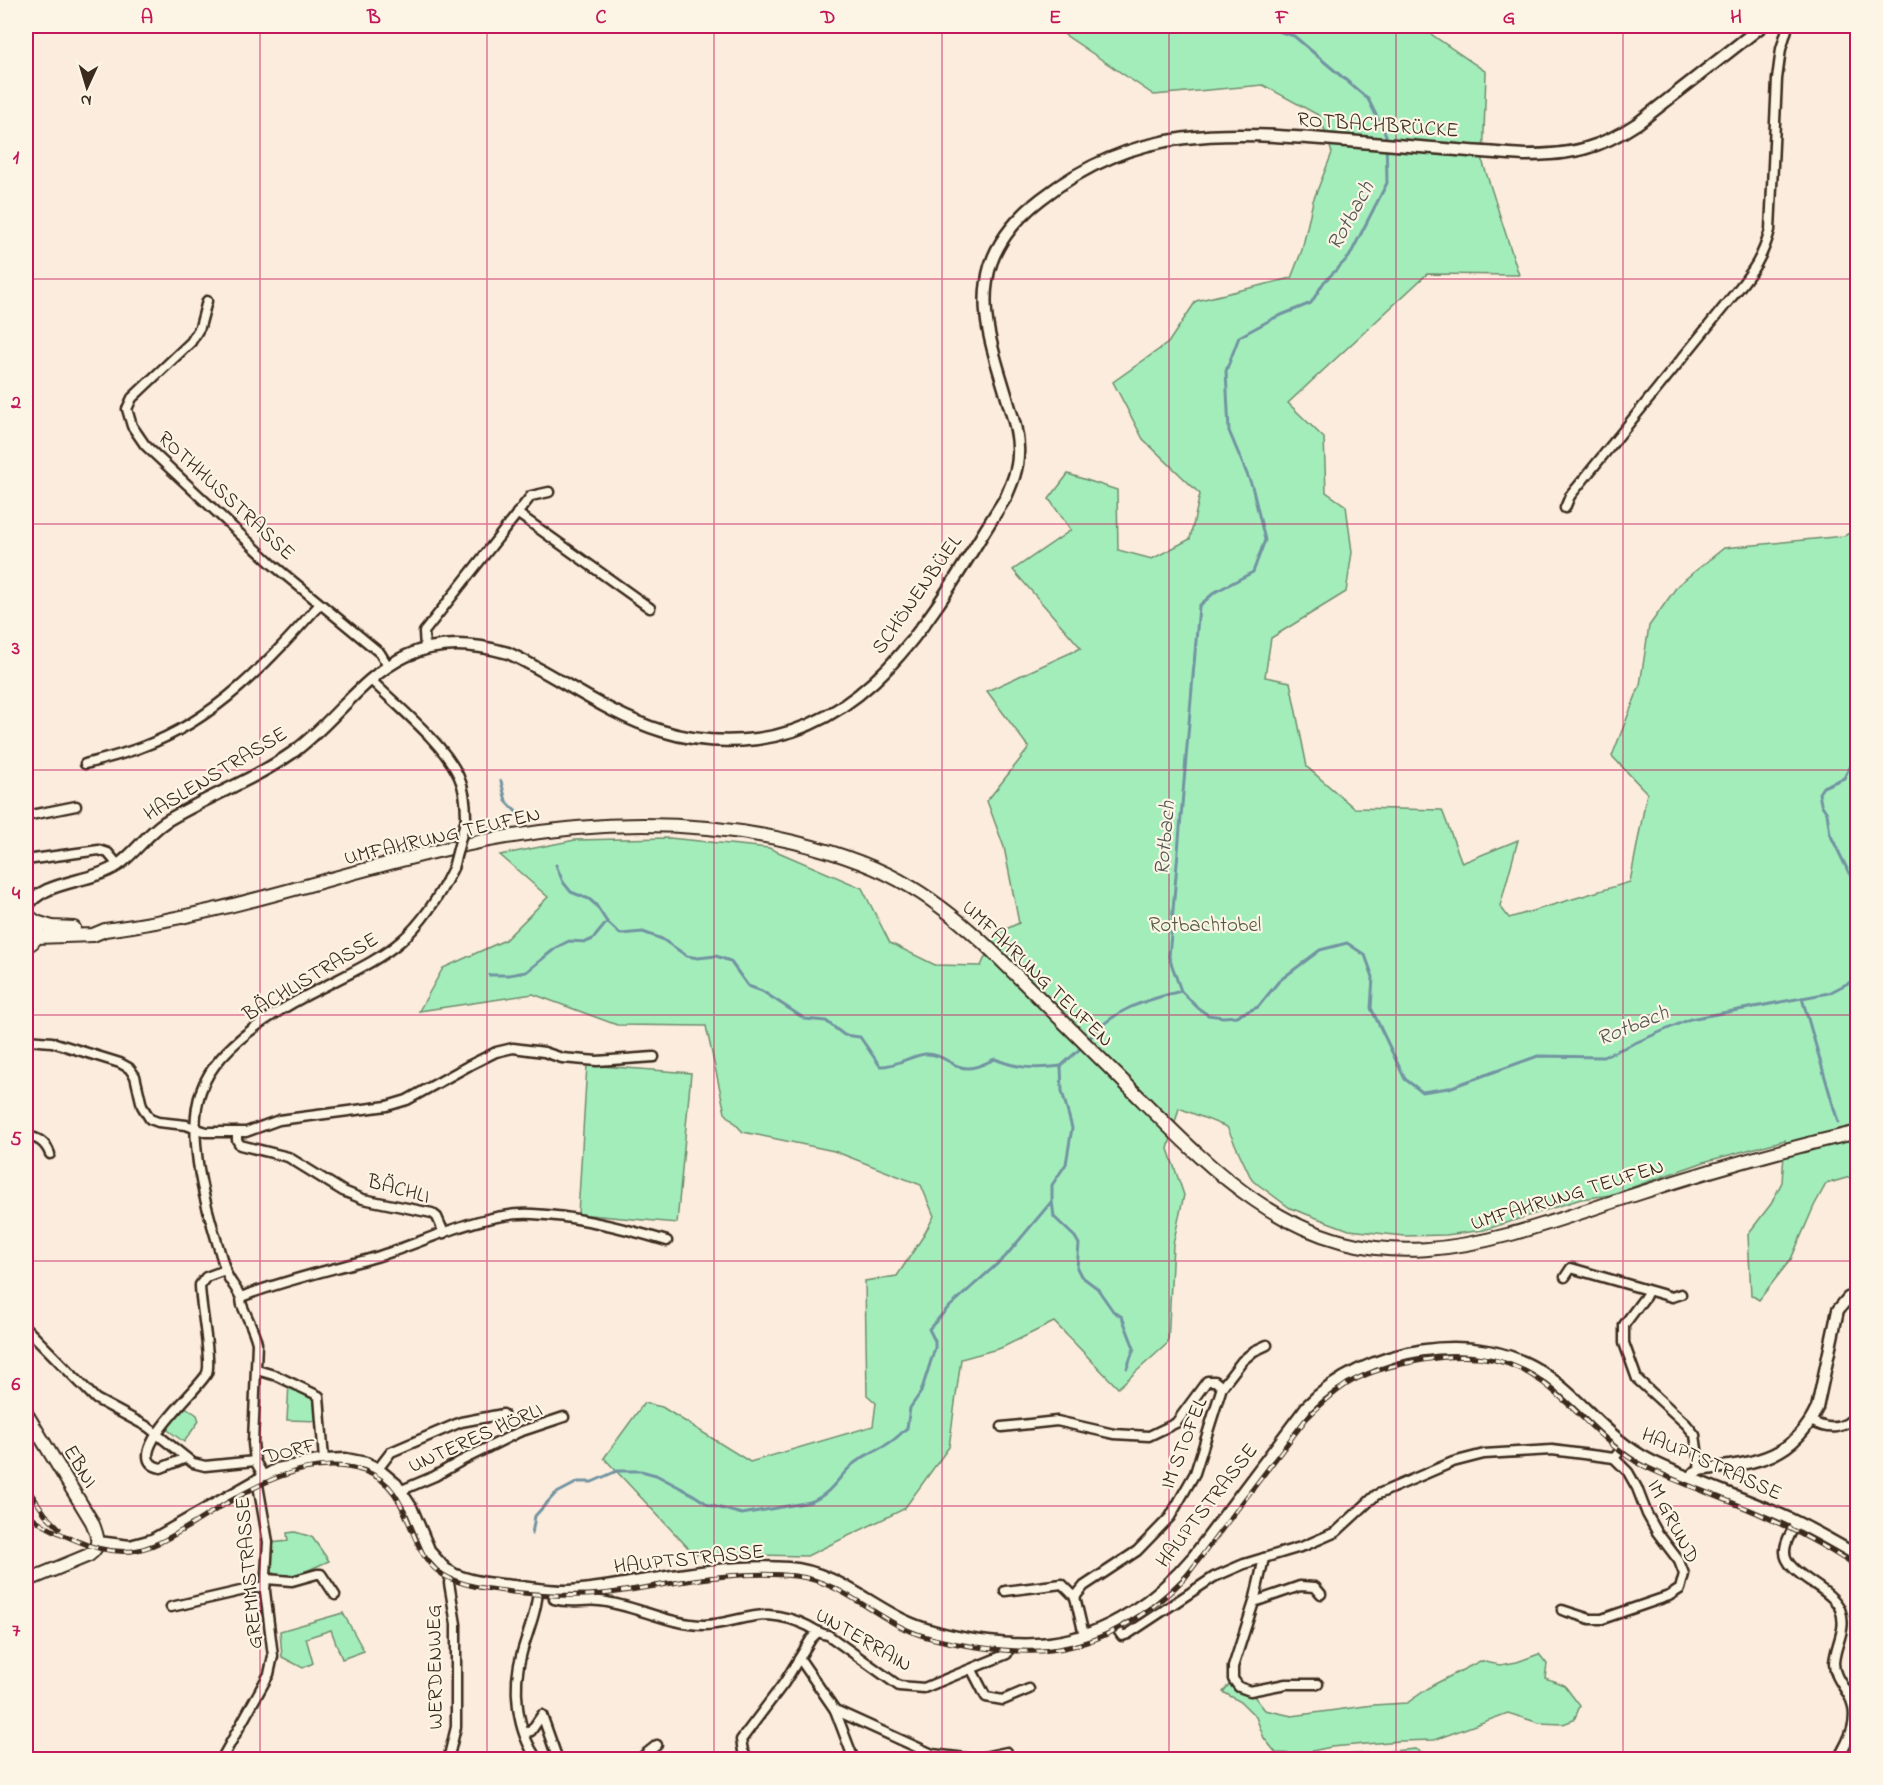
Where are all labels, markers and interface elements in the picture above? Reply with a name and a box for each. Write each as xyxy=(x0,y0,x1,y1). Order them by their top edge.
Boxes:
text: A xyxy=(141,4,153,33)
text: B xyxy=(366,4,381,33)
text: C xyxy=(596,4,607,33)
text: D xyxy=(820,4,835,33)
text: E xyxy=(1049,4,1061,33)
text: F xyxy=(1275,4,1289,33)
text: G xyxy=(1503,4,1516,33)
text: H xyxy=(1730,4,1742,33)
north arrow xyxy=(57,57,117,117)
text: N xyxy=(80,88,92,112)
street label: ROTBACHBRÜCKE xyxy=(1296,105,1460,147)
text: 1 xyxy=(13,144,20,173)
water label: Rotbach xyxy=(1320,176,1384,257)
text: 2 xyxy=(10,389,21,418)
street label: ROTHHUSSTRASSE xyxy=(150,425,301,568)
street label: SCHÖNENBÜEL xyxy=(865,529,970,661)
text: 3 xyxy=(11,635,20,664)
street label: HASLENSTRASSE xyxy=(138,720,294,830)
water label: Rotbach xyxy=(1147,799,1185,877)
street label: UMFAHRUNG TEUFEN xyxy=(341,800,544,874)
text: 4 xyxy=(12,880,21,909)
street label: UMFAHRUNG TEUFEN xyxy=(954,894,1119,1055)
park label: Rotbachtobel xyxy=(1149,911,1261,941)
street label: BÄCHLISTRASSE xyxy=(237,925,384,1031)
water label: Rotbach xyxy=(1592,998,1674,1056)
text: 5 xyxy=(10,1126,22,1155)
street label: UMFAHRUNG TEUFEN xyxy=(1467,1152,1668,1240)
street label: BÄCHLI xyxy=(363,1167,433,1213)
text: 6 xyxy=(12,1371,21,1400)
street label: IM STOFEL xyxy=(1154,1393,1216,1494)
street label: UNTERES HÖRLI xyxy=(404,1396,548,1482)
street label: HAUPTSTRASSE xyxy=(1636,1420,1786,1509)
street label: DORF xyxy=(260,1431,320,1473)
street label: HAUPTSTRASSE xyxy=(1149,1437,1266,1575)
street label: EBNI xyxy=(55,1440,104,1494)
street label: IM GRUND xyxy=(1638,1475,1706,1569)
street label: GREMMSTRASSE xyxy=(228,1495,272,1650)
street label: HAUPTSTRASSE xyxy=(613,1537,766,1583)
street label: UNTERRAIN xyxy=(809,1601,917,1681)
street label: WERDENWEG xyxy=(420,1604,452,1730)
text: 7 xyxy=(12,1617,21,1646)

